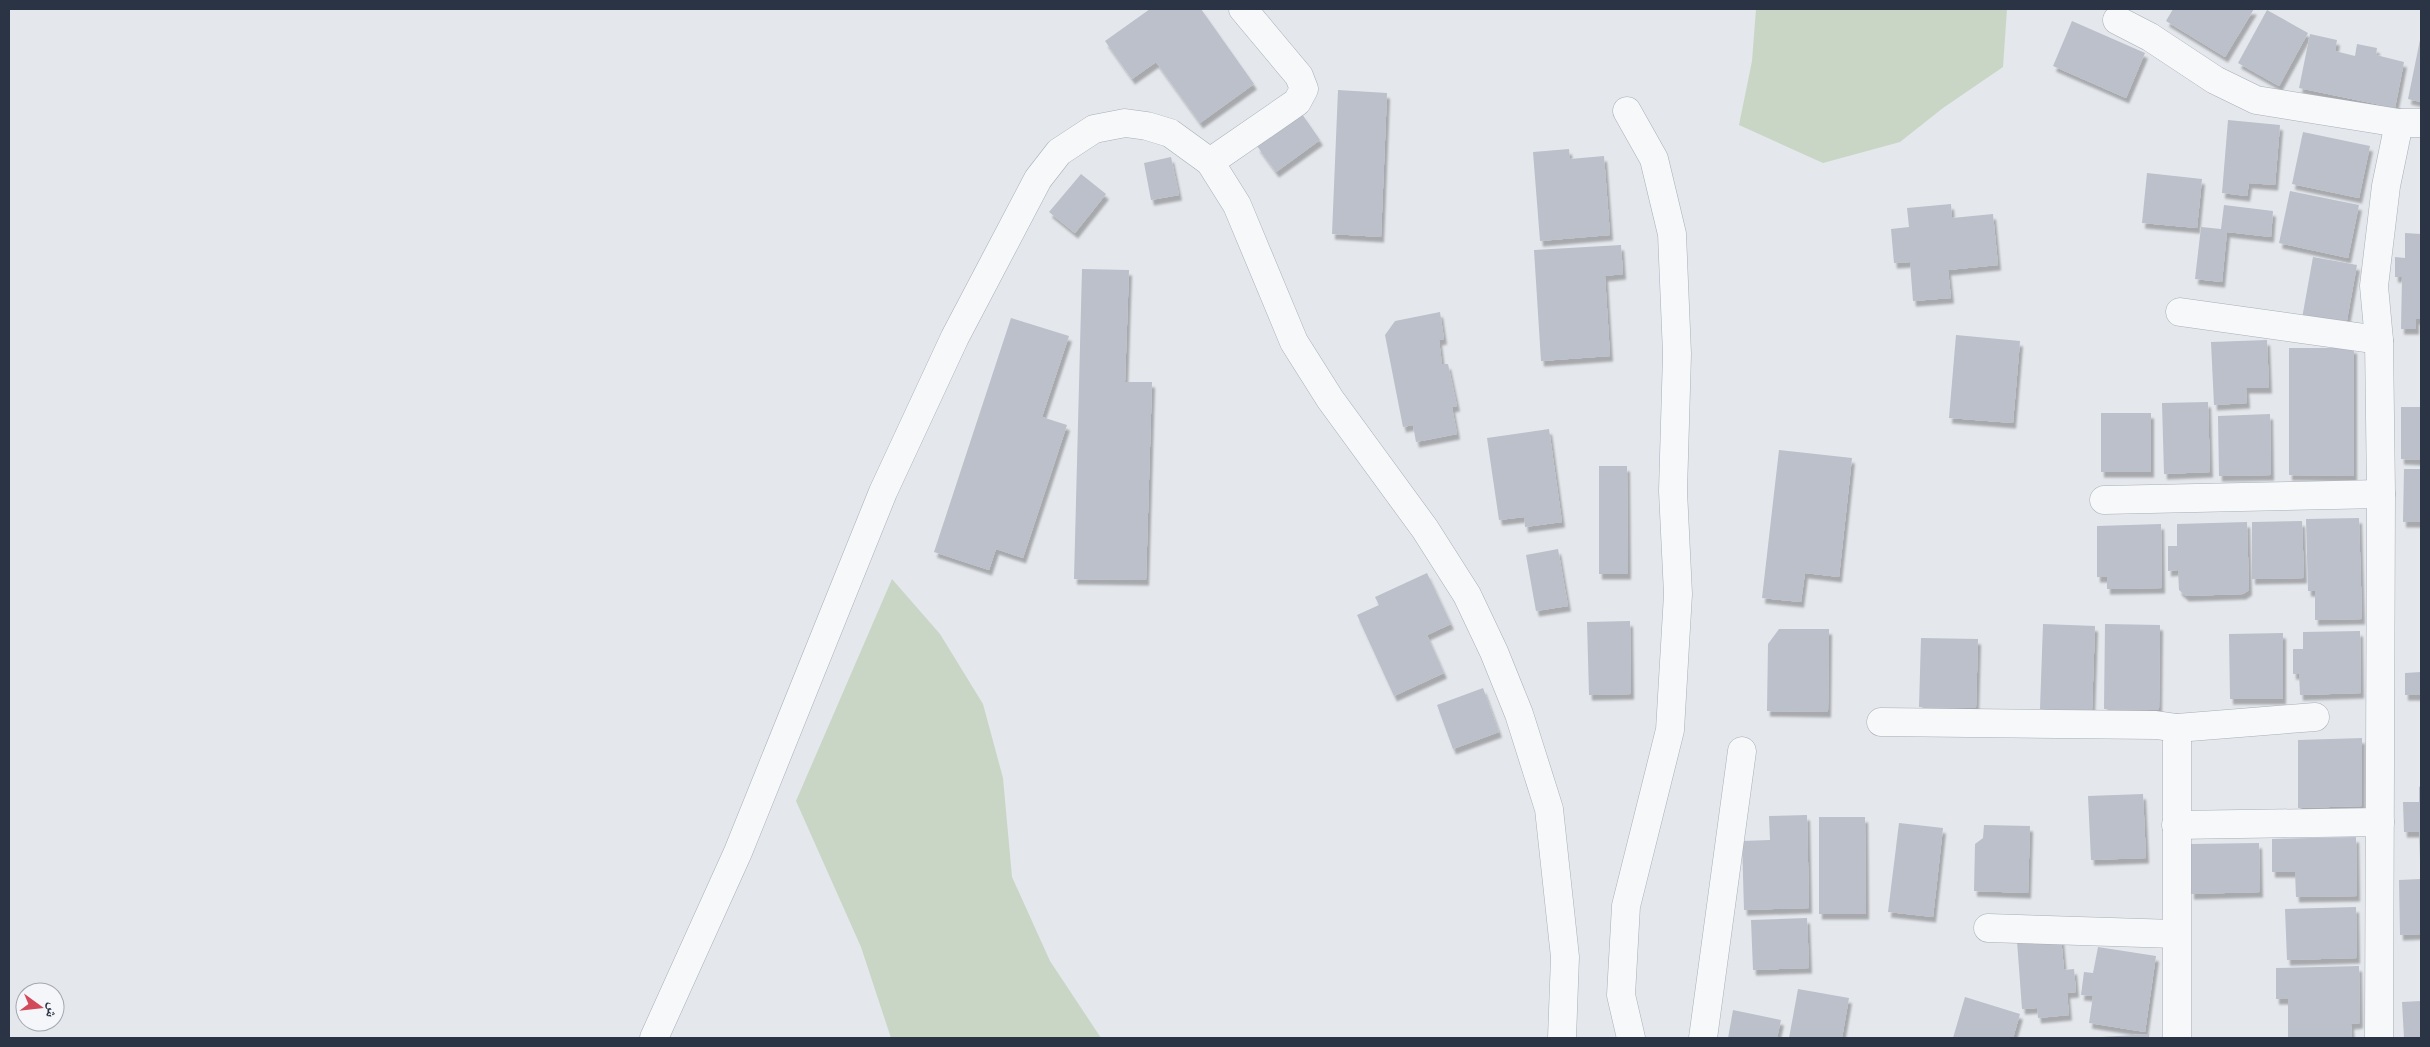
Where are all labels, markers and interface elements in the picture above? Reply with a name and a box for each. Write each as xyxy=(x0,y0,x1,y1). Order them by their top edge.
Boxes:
north arrow xyxy=(15,982,65,1032)
text: ش xyxy=(42,1001,62,1020)

